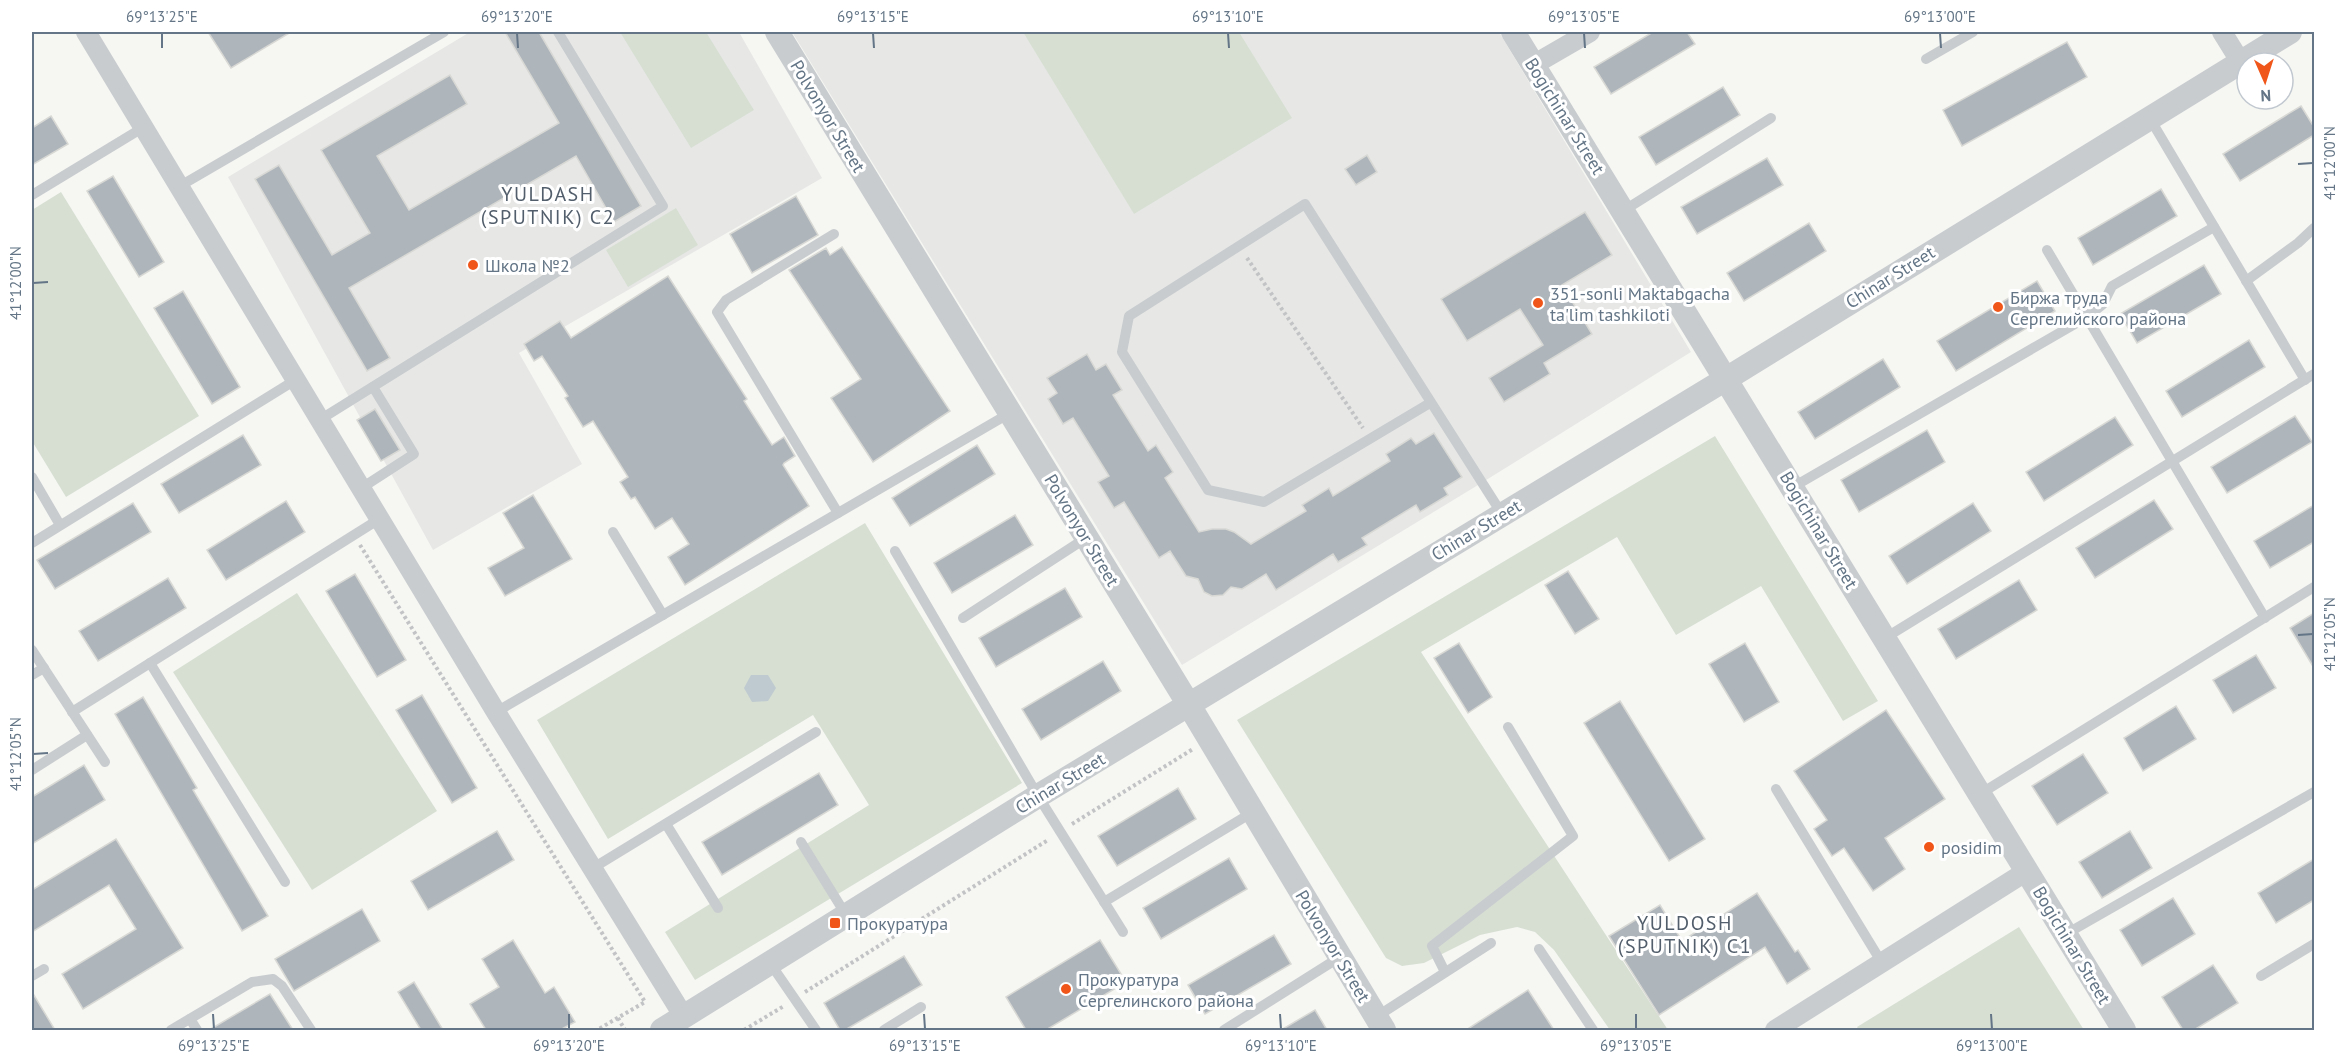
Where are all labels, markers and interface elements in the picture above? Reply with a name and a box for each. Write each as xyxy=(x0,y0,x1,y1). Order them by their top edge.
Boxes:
text: 69°13'25"E xyxy=(126,7,198,26)
text: 69°13'20"E xyxy=(481,7,553,26)
text: 69°13'15"E xyxy=(837,7,909,26)
text: 69°13'10"E xyxy=(1192,7,1264,26)
text: 69°13'05"E xyxy=(1548,7,1620,26)
text: 69°13'00"E xyxy=(1904,7,1976,26)
north arrow xyxy=(2235,51,2295,111)
street label: Bogichinar Street xyxy=(1520,53,1610,179)
street label: Polvonyor Street xyxy=(785,56,871,176)
text: N xyxy=(2260,86,2272,106)
text: 41°12'00"N xyxy=(2320,126,2339,200)
district label: YULDASH (SPUTNIK) C2 xyxy=(481,181,615,230)
street label: Chinar Street xyxy=(1841,241,1939,313)
text: 41°12'00"N xyxy=(6,246,25,320)
place label: Школа №2 xyxy=(485,254,570,277)
marker: Школа №2 xyxy=(466,258,480,272)
place label: 351-sonli Maktabgacha ta'lim tashkiloti xyxy=(1550,282,1730,326)
place label: Биржа труда Сергелийского района xyxy=(2010,286,2186,330)
marker: 351-sonli Maktabgacha ta'lim tashkiloti xyxy=(1531,296,1545,310)
marker: Биржа труда Сергелийского района xyxy=(1991,300,2005,314)
street label: Bogichinar Street xyxy=(1775,467,1863,593)
street label: Polvonyor Street xyxy=(1039,470,1125,590)
street label: Chinar Street xyxy=(1427,494,1525,566)
text: 41°12'05"N xyxy=(2320,597,2339,671)
text: 41°12'05"N xyxy=(6,717,25,791)
street label: Chinar Street xyxy=(1011,747,1109,819)
place label: posidim xyxy=(1941,836,2002,859)
marker: posidim xyxy=(1922,840,1936,854)
street label: Bogichinar Street xyxy=(2028,882,2116,1008)
street label: Polvonyor Street xyxy=(1290,886,1376,1006)
district label: YULDOSH (SPUTNIK) C1 xyxy=(1618,910,1752,959)
place label: Прокуратура xyxy=(847,912,948,935)
marker: Прокуратура xyxy=(828,916,842,930)
place label: Прокуратура Сергелинского района xyxy=(1078,968,1254,1012)
marker: Прокуратура Сергелинского района xyxy=(1059,982,1073,996)
text: 69°13'25"E xyxy=(178,1036,250,1055)
text: 69°13'20"E xyxy=(533,1036,605,1055)
text: 69°13'15"E xyxy=(889,1036,961,1055)
text: 69°13'10"E xyxy=(1245,1036,1317,1055)
text: 69°13'05"E xyxy=(1600,1036,1672,1055)
text: 69°13'00"E xyxy=(1956,1036,2028,1055)

